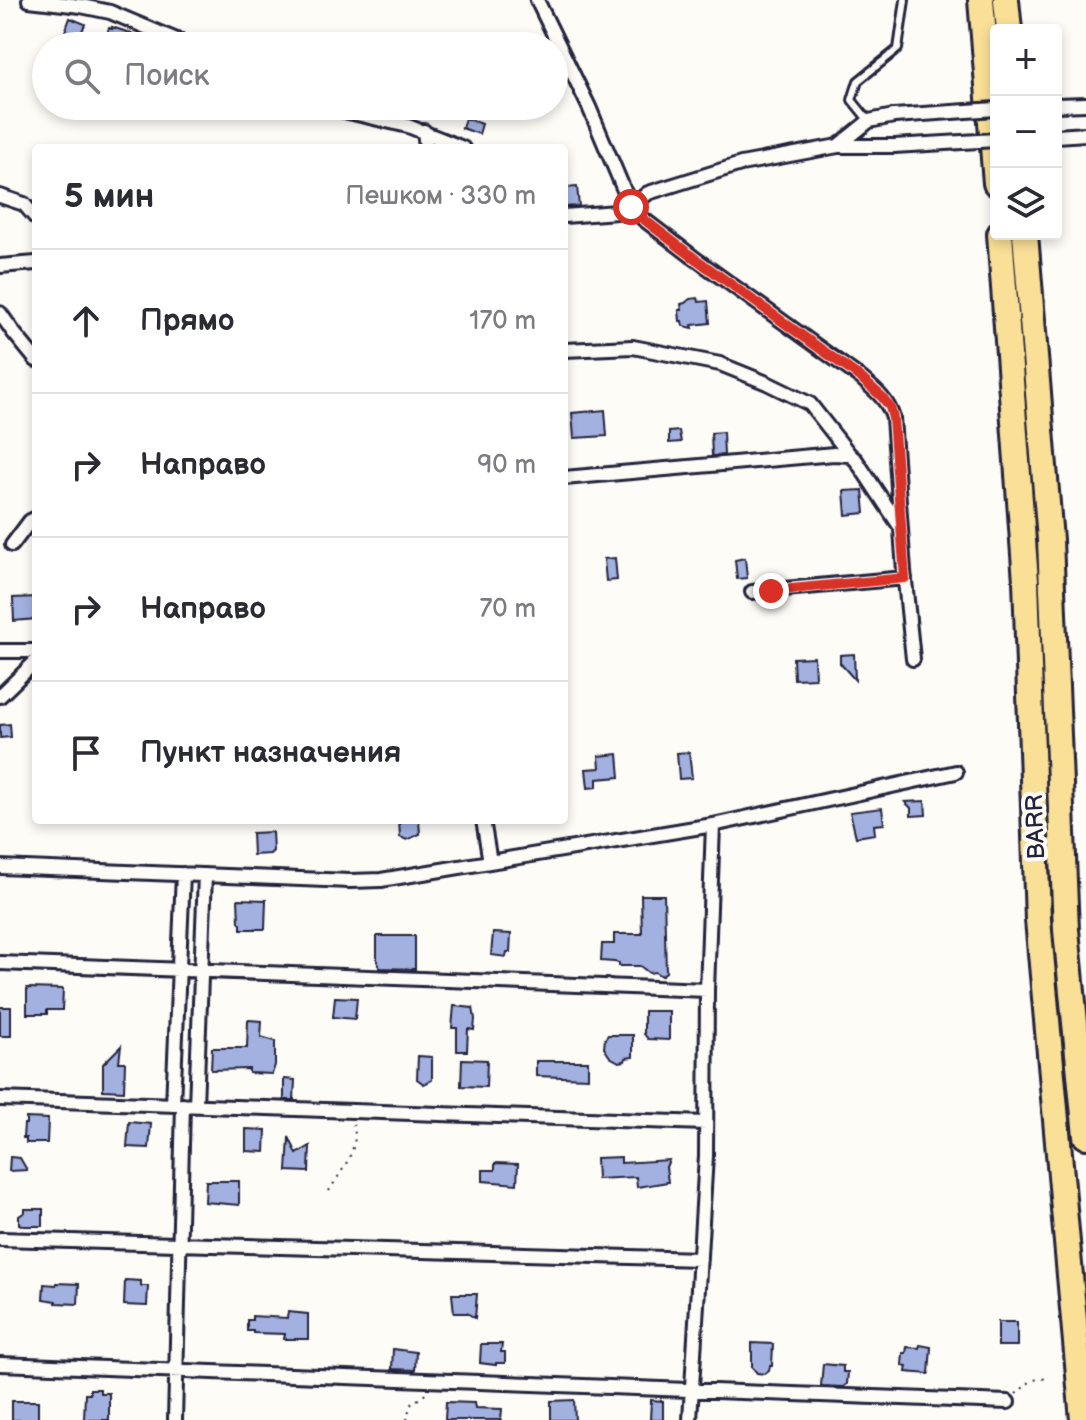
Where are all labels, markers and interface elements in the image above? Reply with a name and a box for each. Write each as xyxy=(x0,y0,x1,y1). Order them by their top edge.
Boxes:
map controls xyxy=(990,24,1062,240)
button: + xyxy=(990,24,1062,96)
search box xyxy=(32,32,568,120)
icon: search xyxy=(60,54,104,98)
text: Поиск xyxy=(124,58,210,94)
button: − xyxy=(990,96,1062,168)
button: layers xyxy=(990,168,1062,240)
text: 5 мин xyxy=(64,176,154,217)
text: Пешком · 330 m xyxy=(345,181,536,212)
route start xyxy=(613,189,649,225)
icon: ahead xyxy=(64,299,108,343)
text: Прямо xyxy=(140,303,234,339)
text: 170 m xyxy=(469,306,536,337)
icon: right xyxy=(64,443,108,487)
text: Направо xyxy=(140,447,266,483)
text: 90 m xyxy=(477,450,536,481)
route end xyxy=(753,573,789,609)
icon: right xyxy=(64,587,108,631)
text: Направо xyxy=(140,591,266,627)
text: 70 m xyxy=(479,594,536,625)
icon: arrive xyxy=(64,731,108,775)
text: Пункт назначения xyxy=(140,735,401,771)
street label: BARR xyxy=(1020,794,1051,860)

